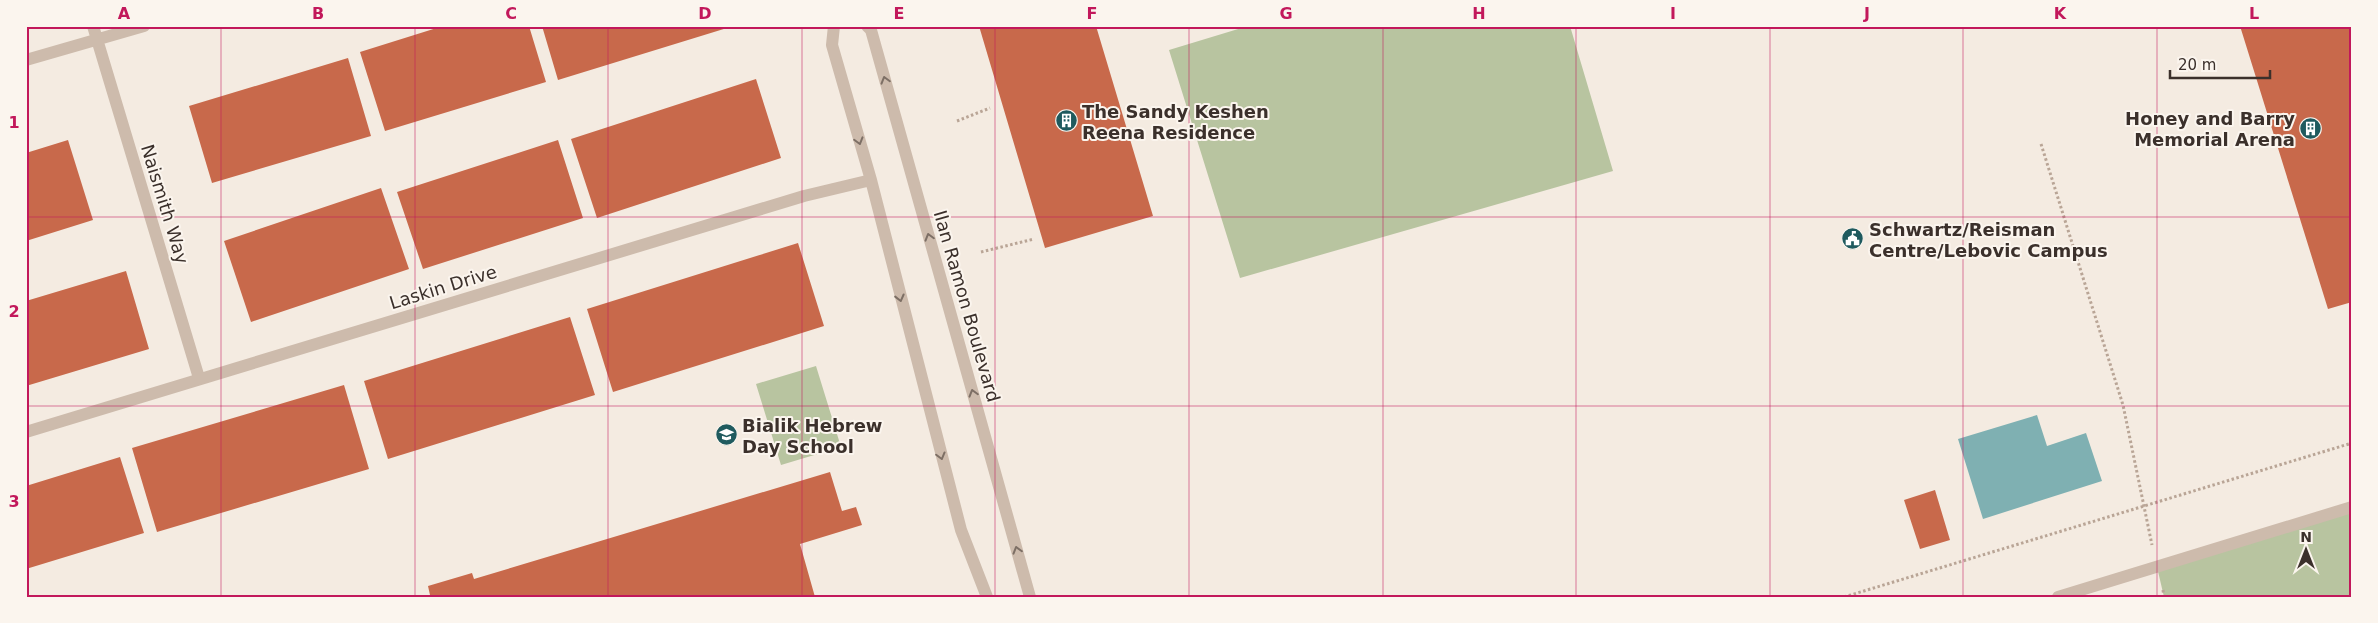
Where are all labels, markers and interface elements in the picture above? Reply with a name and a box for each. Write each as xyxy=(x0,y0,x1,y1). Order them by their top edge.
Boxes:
text: A xyxy=(118,4,131,23)
text: B xyxy=(312,4,324,23)
text: C xyxy=(505,4,517,23)
text: D xyxy=(698,4,712,23)
text: E xyxy=(894,4,904,23)
text: F xyxy=(1087,4,1097,23)
text: G xyxy=(1279,4,1293,23)
text: H xyxy=(1472,4,1486,23)
text: I xyxy=(1670,4,1676,23)
text: J xyxy=(1863,4,1870,23)
text: K xyxy=(2054,4,2067,23)
text: L xyxy=(2249,4,2259,23)
scale bar xyxy=(2170,48,2270,80)
text: 20 m xyxy=(2178,56,2216,74)
one-way arrow xyxy=(880,77,890,85)
place label: The Sandy Keshen Reena Residence xyxy=(1082,101,1269,143)
place label: Honey and Barry Memorial Arena xyxy=(2125,108,2295,150)
building icon: The Sandy Keshen Reena Residence xyxy=(1054,109,1078,133)
text: 1 xyxy=(8,113,20,132)
building icon: Honey and Barry Memorial Arena xyxy=(2299,116,2323,140)
one-way arrow xyxy=(854,136,864,145)
street label: Naismith Way xyxy=(137,142,193,267)
street label: Ilan Ramon Boulevard xyxy=(930,208,1004,404)
place label: Schwartz/Reisman Centre/Lebovic Campus xyxy=(1869,219,2108,261)
public building icon: Schwartz/Reisman Centre/Lebovic Campus xyxy=(1841,227,1865,251)
one-way arrow xyxy=(924,232,935,241)
street label: Laskin Drive xyxy=(387,261,499,313)
one-way arrow xyxy=(894,294,905,303)
text: 2 xyxy=(8,302,20,321)
one-way arrow xyxy=(968,389,979,398)
place label: Bialik Hebrew Day School xyxy=(742,415,882,457)
school or university icon: Bialik Hebrew Day School xyxy=(714,423,738,447)
one-way arrow xyxy=(935,451,946,460)
text: 3 xyxy=(8,492,20,511)
north arrow xyxy=(2280,526,2330,576)
text: N xyxy=(2300,529,2312,545)
one-way arrow xyxy=(1012,546,1022,554)

